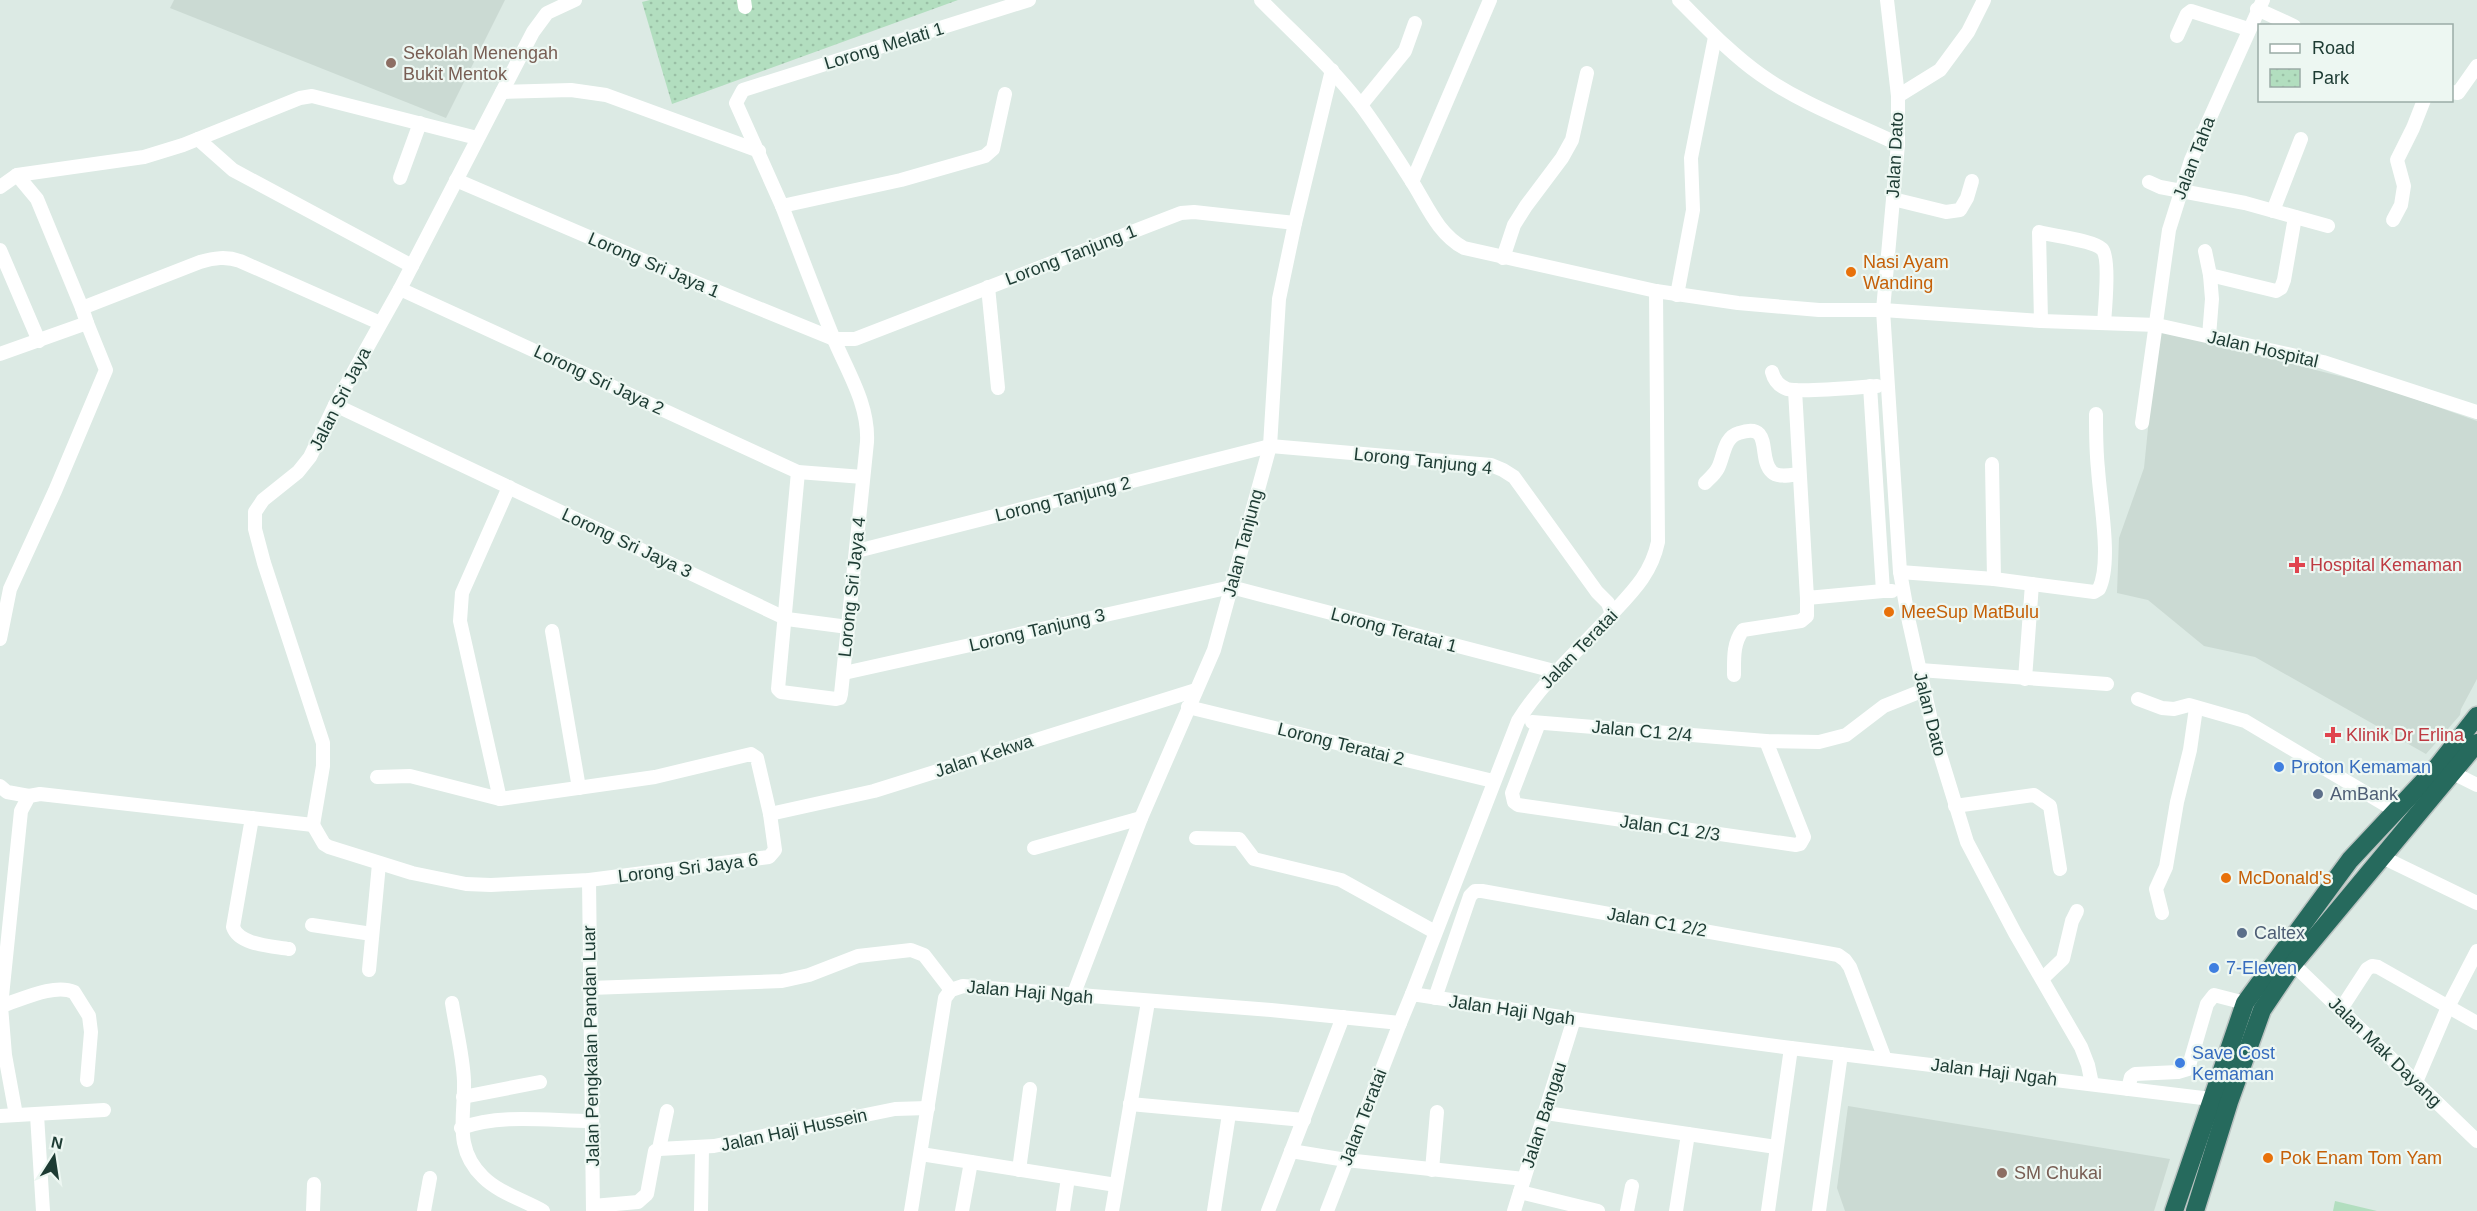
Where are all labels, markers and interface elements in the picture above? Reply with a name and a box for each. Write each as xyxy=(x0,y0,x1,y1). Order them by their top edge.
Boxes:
street label: Lorong Melati 1 xyxy=(822,18,946,74)
legend xyxy=(2258,24,2453,102)
text: Road xyxy=(2312,38,2355,58)
place label: Sekolah Menengah Bukit Mentok xyxy=(403,43,558,84)
marker: Sekolah Menengah Bukit Mentok xyxy=(384,56,398,70)
text: Park xyxy=(2312,68,2350,88)
street label: Jalan Dato xyxy=(1883,112,1907,198)
street label: Jalan Taha xyxy=(2169,113,2219,202)
street label: Lorong Tanjung 1 xyxy=(1003,221,1139,289)
street label: Lorong Sri Jaya 1 xyxy=(585,228,723,302)
place label: Nasi Ayam Wanding xyxy=(1863,252,1949,293)
marker: Nasi Ayam Wanding xyxy=(1844,265,1858,279)
street label: Jalan Hospital xyxy=(2206,327,2320,371)
street label: Lorong Sri Jaya 2 xyxy=(531,341,667,419)
street label: Jalan Sri Jaya xyxy=(305,343,375,454)
street label: Lorong Tanjung 4 xyxy=(1353,444,1493,478)
street label: Lorong Tanjung 2 xyxy=(993,473,1133,525)
street label: Jalan Tanjung xyxy=(1219,487,1267,599)
street label: Lorong Sri Jaya 3 xyxy=(559,504,695,582)
street label: Lorong Sri Jaya 4 xyxy=(835,516,869,658)
place label: Hospital Kemaman xyxy=(2310,555,2462,575)
marker: Hospital Kemaman xyxy=(2288,556,2306,574)
place label: MeeSup MatBulu xyxy=(1901,602,2039,622)
street label: Lorong Teratai 1 xyxy=(1329,604,1459,656)
street label: Lorong Tanjung 3 xyxy=(967,605,1107,655)
street label: Jalan Teratai xyxy=(1536,605,1622,693)
marker: MeeSup MatBulu xyxy=(1882,605,1896,619)
street label: Jalan Dato xyxy=(1910,670,1950,758)
street label: Jalan C1 2/4 xyxy=(1591,717,1693,745)
street label: Lorong Teratai 2 xyxy=(1276,719,1406,769)
place label: Klinik Dr Erlina xyxy=(2346,725,2465,745)
marker: Klinik Dr Erlina xyxy=(2324,726,2342,744)
street label: Jalan Kekwa xyxy=(932,730,1037,781)
place label: Proton Kemaman xyxy=(2291,757,2431,777)
marker: Proton Kemaman xyxy=(2272,760,2286,774)
place label: AmBank xyxy=(2330,784,2399,804)
marker: AmBank xyxy=(2311,787,2325,801)
street label: Jalan C1 2/3 xyxy=(1619,811,1721,845)
street label: Lorong Sri Jaya 6 xyxy=(617,849,759,887)
place label: McDonald's xyxy=(2238,868,2331,888)
marker: McDonald's xyxy=(2219,871,2233,885)
street label: Jalan C1 2/2 xyxy=(1605,903,1709,941)
place label: Caltex xyxy=(2254,923,2305,943)
street label: Jalan Pengkalan Pandan Luar xyxy=(579,925,603,1167)
marker: Caltex xyxy=(2235,926,2249,940)
place label: 7-Eleven xyxy=(2226,958,2297,978)
marker: 7-Eleven xyxy=(2207,961,2221,975)
street label: Jalan Haji Ngah xyxy=(966,977,1094,1007)
street label: Jalan Haji Ngah xyxy=(1448,991,1576,1029)
street label: Jalan Mak Dayang xyxy=(2324,993,2446,1111)
place label: Save Cost Kemaman xyxy=(2192,1043,2275,1084)
street label: Jalan Haji Ngah xyxy=(1930,1054,2058,1090)
marker: Save Cost Kemaman xyxy=(2173,1056,2187,1070)
street label: Jalan Bangau xyxy=(1517,1060,1571,1170)
street label: Jalan Teratai xyxy=(1335,1066,1391,1168)
street label: Jalan Haji Hussein xyxy=(719,1105,869,1155)
north arrow xyxy=(24,1127,84,1187)
text: N xyxy=(50,1133,64,1152)
place label: Pok Enam Tom Yam xyxy=(2280,1148,2442,1168)
marker: Pok Enam Tom Yam xyxy=(2261,1151,2275,1165)
place label: SM Chukai xyxy=(2014,1163,2102,1183)
marker: SM Chukai xyxy=(1995,1166,2009,1180)

